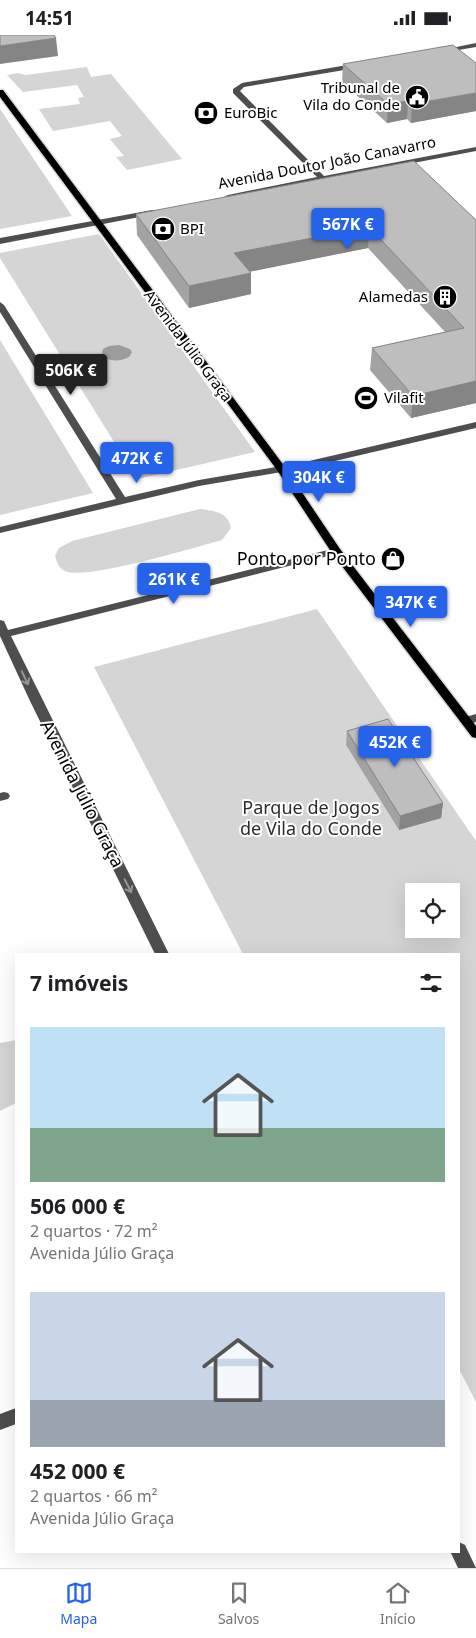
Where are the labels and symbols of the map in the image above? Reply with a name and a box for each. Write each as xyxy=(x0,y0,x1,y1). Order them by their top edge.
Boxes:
place label: Tribunal de Vila do Conde xyxy=(303,77,400,114)
public building icon: Tribunal de Vila do Conde xyxy=(404,84,430,110)
bank icon: EuroBic xyxy=(193,100,219,126)
place label: EuroBic xyxy=(224,102,277,122)
street label: Avenida Doutor João Canavarro xyxy=(216,131,437,193)
pin: 567K € xyxy=(307,207,389,250)
bank icon: BPI xyxy=(150,216,176,242)
place label: BPI xyxy=(180,218,204,238)
building icon: Alamedas xyxy=(432,284,458,310)
street label: Avenida Júlio Graça xyxy=(140,285,237,405)
place label: Alamedas xyxy=(359,286,428,306)
pin: 506K € xyxy=(30,353,112,396)
sports icon: Vilafit xyxy=(353,385,379,411)
place label: Vilafit xyxy=(384,387,424,407)
pin: 472K € xyxy=(96,441,178,484)
pin: 304K € xyxy=(278,461,360,503)
place label: Ponto por Ponto xyxy=(237,546,376,570)
shop icon: Ponto por Ponto xyxy=(380,546,406,572)
pin: 261K € xyxy=(133,563,215,605)
pin: 347K € xyxy=(370,585,452,628)
one-way arrow xyxy=(20,670,30,685)
street label: Avenida Júlio Graça xyxy=(35,716,130,871)
pin: 452K € xyxy=(354,725,436,768)
park label: Parque de Jogos de Vila do Conde xyxy=(240,795,382,840)
one-way arrow xyxy=(124,878,133,893)

